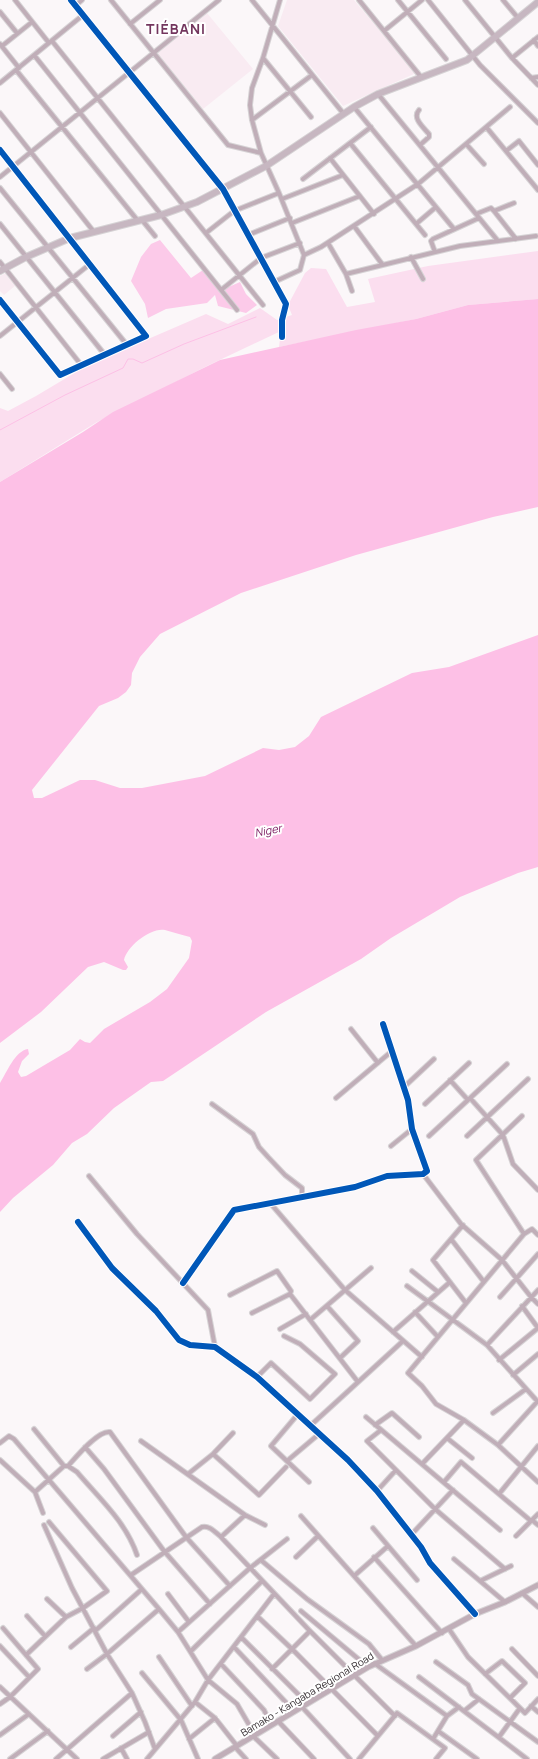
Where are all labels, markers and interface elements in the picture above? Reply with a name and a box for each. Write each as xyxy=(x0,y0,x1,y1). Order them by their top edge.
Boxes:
district label: TIÉBANI xyxy=(146,19,206,38)
water label: Niger xyxy=(253,820,285,840)
street label: Bamako - Kangaba Regional Road xyxy=(238,1649,376,1739)

